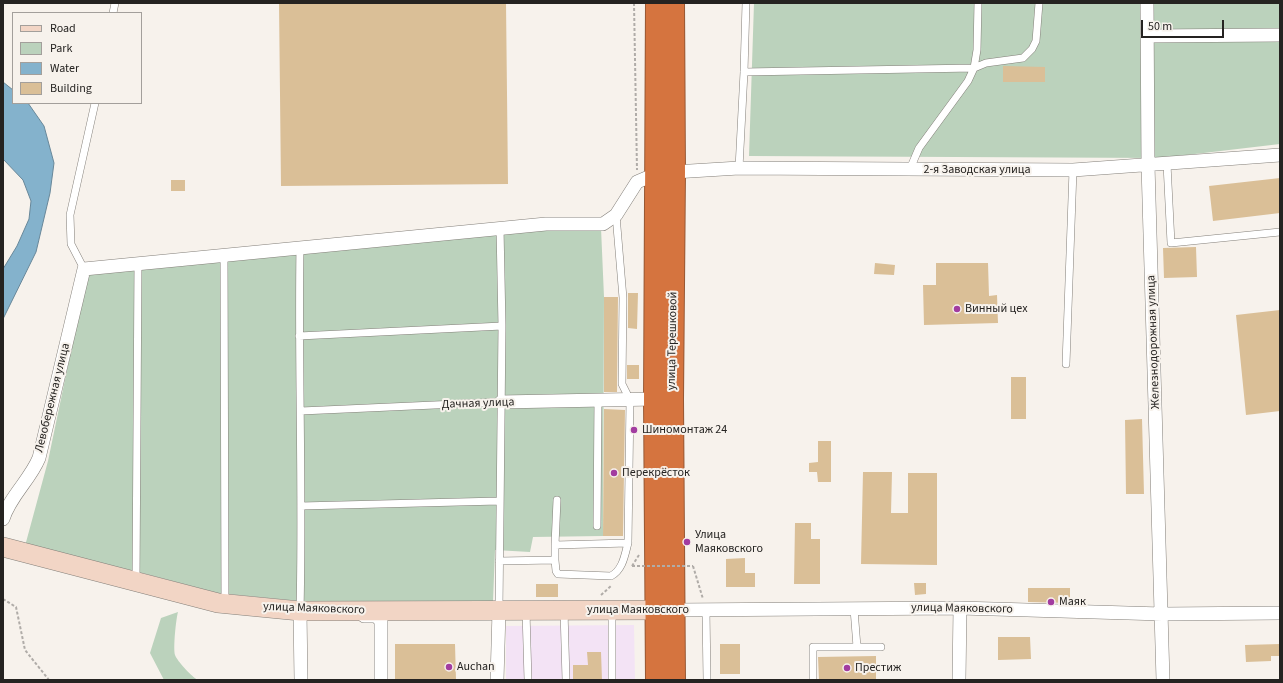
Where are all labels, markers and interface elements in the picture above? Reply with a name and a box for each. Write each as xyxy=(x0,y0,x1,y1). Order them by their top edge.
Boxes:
legend xyxy=(12,12,142,104)
scale bar xyxy=(1143,12,1226,38)
text: 50 m xyxy=(1148,18,1172,35)
text: Road xyxy=(50,20,76,37)
text: Park xyxy=(50,40,72,57)
text: Water xyxy=(50,60,79,77)
text: Building xyxy=(50,80,92,97)
street label: 2-я Заводская улица xyxy=(923,163,1031,177)
street label: Железнодорожная улица xyxy=(1144,275,1164,409)
street label: улица Терешковой xyxy=(665,292,681,390)
place label: Винный цех xyxy=(965,302,1028,316)
marker: Винный цех xyxy=(952,304,962,314)
street label: Левобережная улица xyxy=(32,342,74,454)
street label: Дачная улица xyxy=(441,396,515,412)
place label: Шиномонтаж 24 xyxy=(642,423,727,437)
marker: Шиномонтаж 24 xyxy=(629,425,639,435)
place label: Перекрёсток xyxy=(622,466,690,480)
marker: Перекрёсток xyxy=(609,468,619,478)
place label: Улица Маяковского xyxy=(695,528,763,556)
marker: Улица Маяковского xyxy=(682,537,692,547)
place label: Маяк xyxy=(1059,595,1086,609)
marker: Маяк xyxy=(1046,597,1056,607)
street label: улица Маяковского xyxy=(263,600,365,618)
street label: улица Маяковского xyxy=(911,601,1013,617)
street label: улица Маяковского xyxy=(587,603,689,617)
place label: Auchan xyxy=(457,660,495,674)
place label: Престиж xyxy=(855,661,901,675)
marker: Auchan xyxy=(444,662,454,672)
marker: Престиж xyxy=(842,663,852,673)

